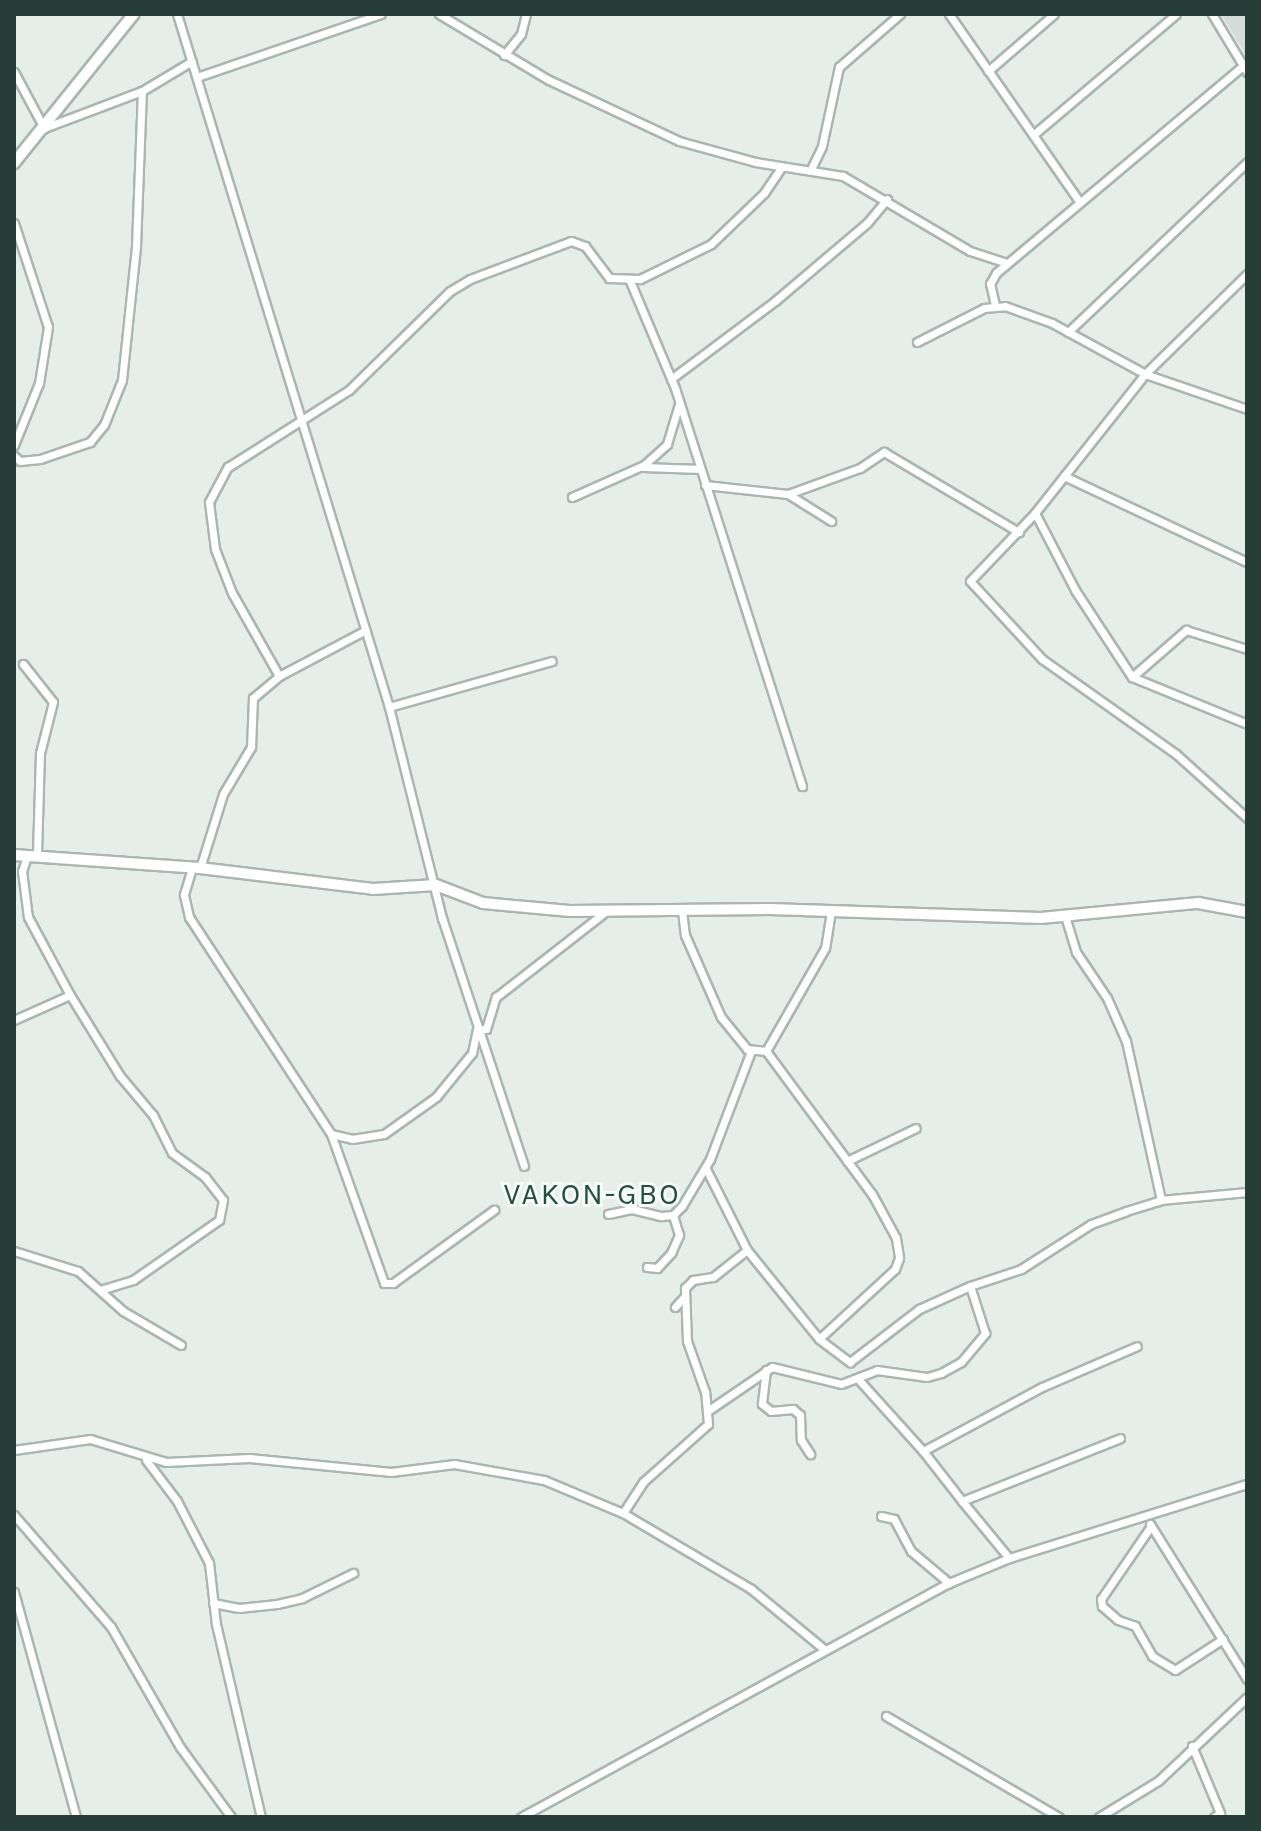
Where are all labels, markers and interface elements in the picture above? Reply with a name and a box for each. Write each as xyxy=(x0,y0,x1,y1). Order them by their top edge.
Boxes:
district label: VAKON-GBO xyxy=(503,1176,681,1212)

